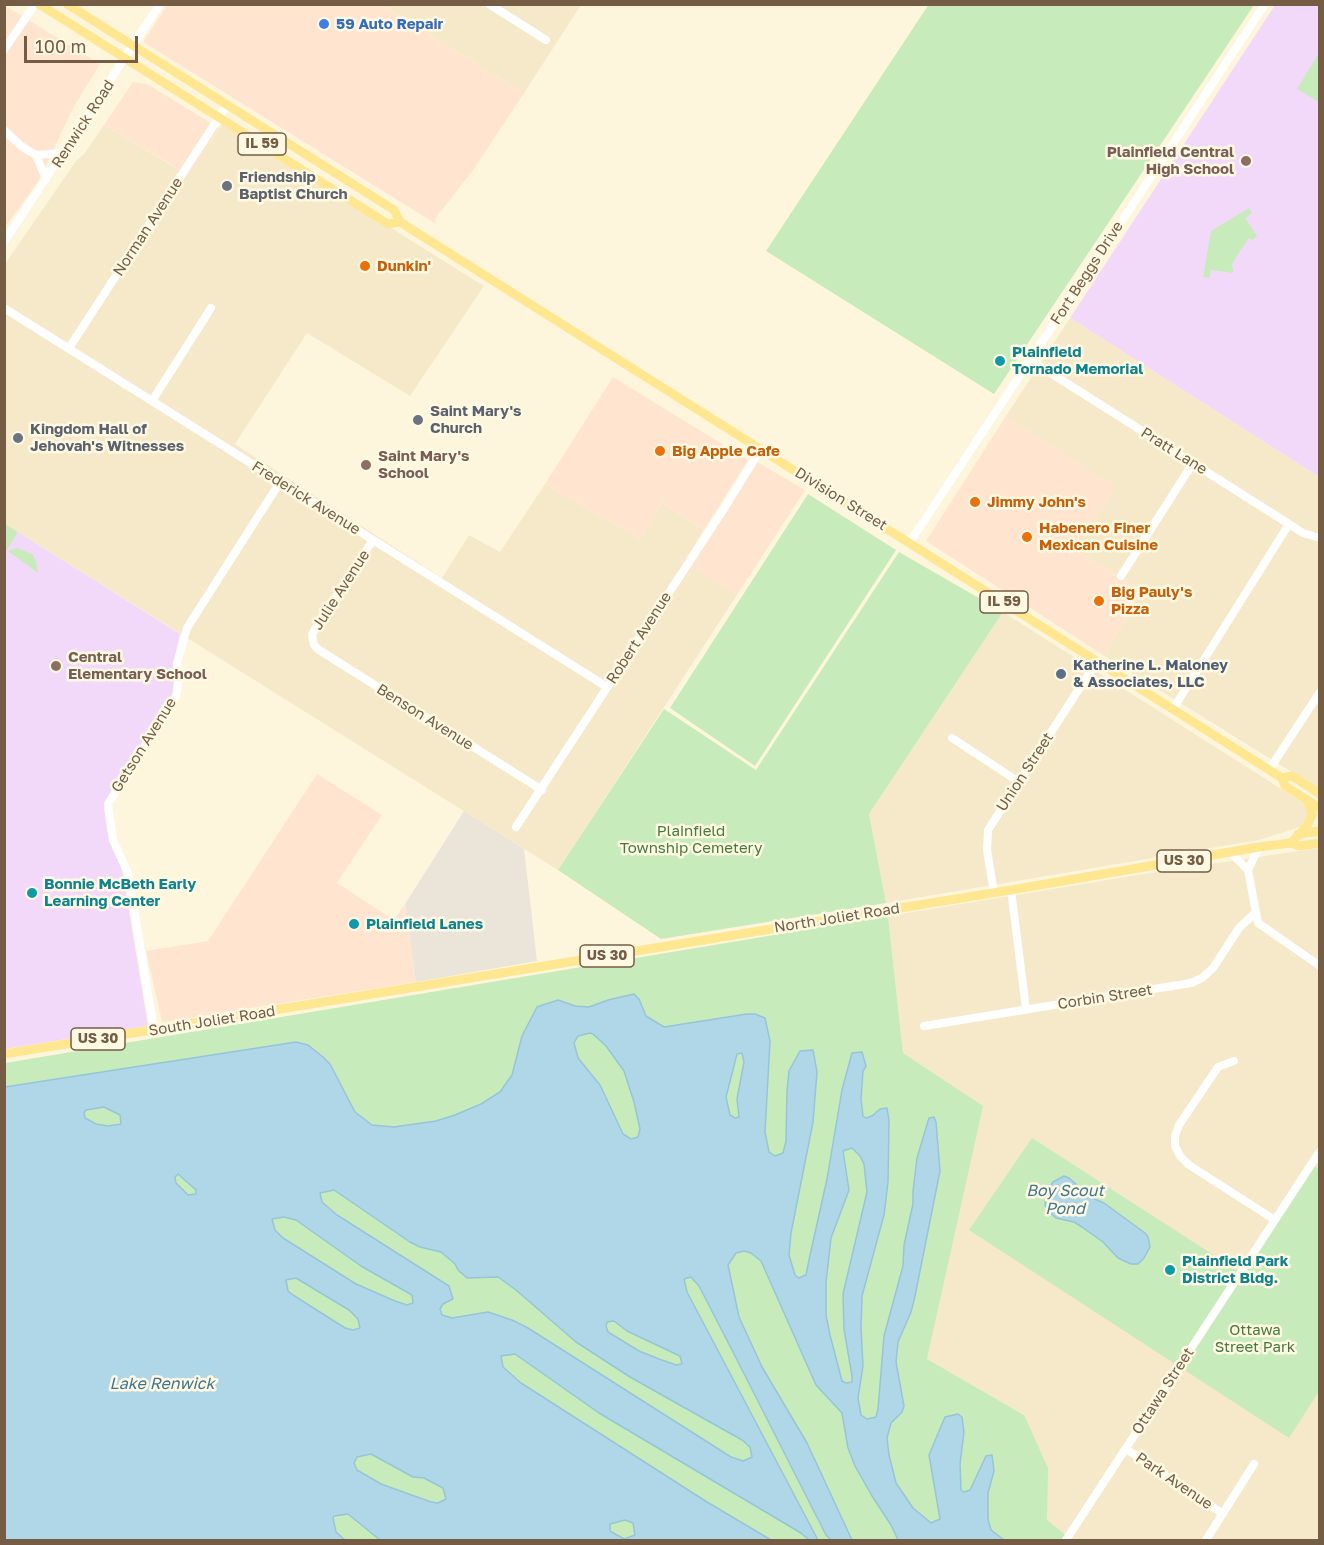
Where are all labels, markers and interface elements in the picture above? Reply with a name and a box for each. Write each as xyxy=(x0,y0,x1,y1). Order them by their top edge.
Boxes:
place label: 59 Auto Repair xyxy=(336,15,443,33)
marker: 59 Auto Repair xyxy=(317,17,331,31)
scale bar xyxy=(27,24,141,62)
text: 100 m xyxy=(35,35,86,57)
street label: Renwick Road xyxy=(48,77,118,171)
road number: IL 59 xyxy=(238,133,286,155)
place label: Plainfield Central High School xyxy=(1107,143,1234,178)
marker: Plainfield Central High School xyxy=(1239,154,1253,168)
place label: Friendship Baptist Church xyxy=(239,168,348,203)
street label: Norman Avenue xyxy=(109,174,187,280)
marker: Friendship Baptist Church xyxy=(220,179,234,193)
street label: Fort Beggs Drive xyxy=(1047,218,1127,328)
place label: Dunkin' xyxy=(377,257,431,275)
marker: Dunkin' xyxy=(358,259,372,273)
place label: Plainfield Tornado Memorial xyxy=(1012,343,1143,378)
marker: Plainfield Tornado Memorial xyxy=(993,354,1007,368)
place label: Saint Mary's Church xyxy=(430,402,521,437)
marker: Saint Mary's Church xyxy=(411,413,425,427)
place label: Kingdom Hall of Jehovah's Witnesses xyxy=(30,420,184,455)
street label: Pratt Lane xyxy=(1138,424,1210,478)
marker: Kingdom Hall of Jehovah's Witnesses xyxy=(11,431,25,445)
place label: Big Apple Cafe xyxy=(672,442,780,460)
marker: Big Apple Cafe xyxy=(653,444,667,458)
place label: Saint Mary's School xyxy=(378,447,469,482)
street label: Frederick Avenue xyxy=(248,457,364,539)
marker: Saint Mary's School xyxy=(359,458,373,472)
street label: Division Street xyxy=(792,463,890,535)
place label: Jimmy John's xyxy=(987,493,1086,511)
marker: Jimmy John's xyxy=(968,495,982,509)
place label: Habenero Finer Mexican Cuisine xyxy=(1039,519,1158,554)
marker: Habenero Finer Mexican Cuisine xyxy=(1020,530,1034,544)
street label: Julie Avenue xyxy=(309,547,373,633)
place label: Big Pauly's Pizza xyxy=(1111,583,1192,618)
street label: Robert Avenue xyxy=(603,589,675,687)
road number: IL 59 xyxy=(980,591,1028,613)
marker: Big Pauly's Pizza xyxy=(1092,594,1106,608)
place label: Central Elementary School xyxy=(68,648,207,683)
place label: Katherine L. Maloney & Associates, LLC xyxy=(1073,656,1228,691)
marker: Central Elementary School xyxy=(49,659,63,673)
marker: Katherine L. Maloney & Associates, LLC xyxy=(1054,667,1068,681)
street label: Benson Avenue xyxy=(373,680,477,754)
street label: Getson Avenue xyxy=(108,694,180,796)
street label: Union Street xyxy=(993,729,1057,815)
park label: Plainfield Township Cemetery xyxy=(620,822,762,857)
road number: US 30 xyxy=(1157,850,1211,872)
place label: Bonnie McBeth Early Learning Center xyxy=(44,875,196,910)
marker: Bonnie McBeth Early Learning Center xyxy=(25,886,39,900)
street label: North Joliet Road xyxy=(773,899,901,937)
place label: Plainfield Lanes xyxy=(366,915,483,933)
marker: Plainfield Lanes xyxy=(347,917,361,931)
road number: US 30 xyxy=(580,945,634,967)
street label: Corbin Street xyxy=(1056,981,1154,1013)
street label: South Joliet Road xyxy=(147,1002,277,1040)
road number: US 30 xyxy=(71,1028,125,1050)
water label: Boy Scout Pond xyxy=(1026,1181,1104,1219)
place label: Plainfield Park District Bldg. xyxy=(1182,1252,1288,1287)
marker: Plainfield Park District Bldg. xyxy=(1163,1263,1177,1277)
park label: Ottawa Street Park xyxy=(1215,1321,1295,1356)
street label: Ottawa Street xyxy=(1128,1344,1198,1438)
water label: Lake Renwick xyxy=(109,1374,215,1394)
street label: Park Avenue xyxy=(1132,1449,1216,1513)

